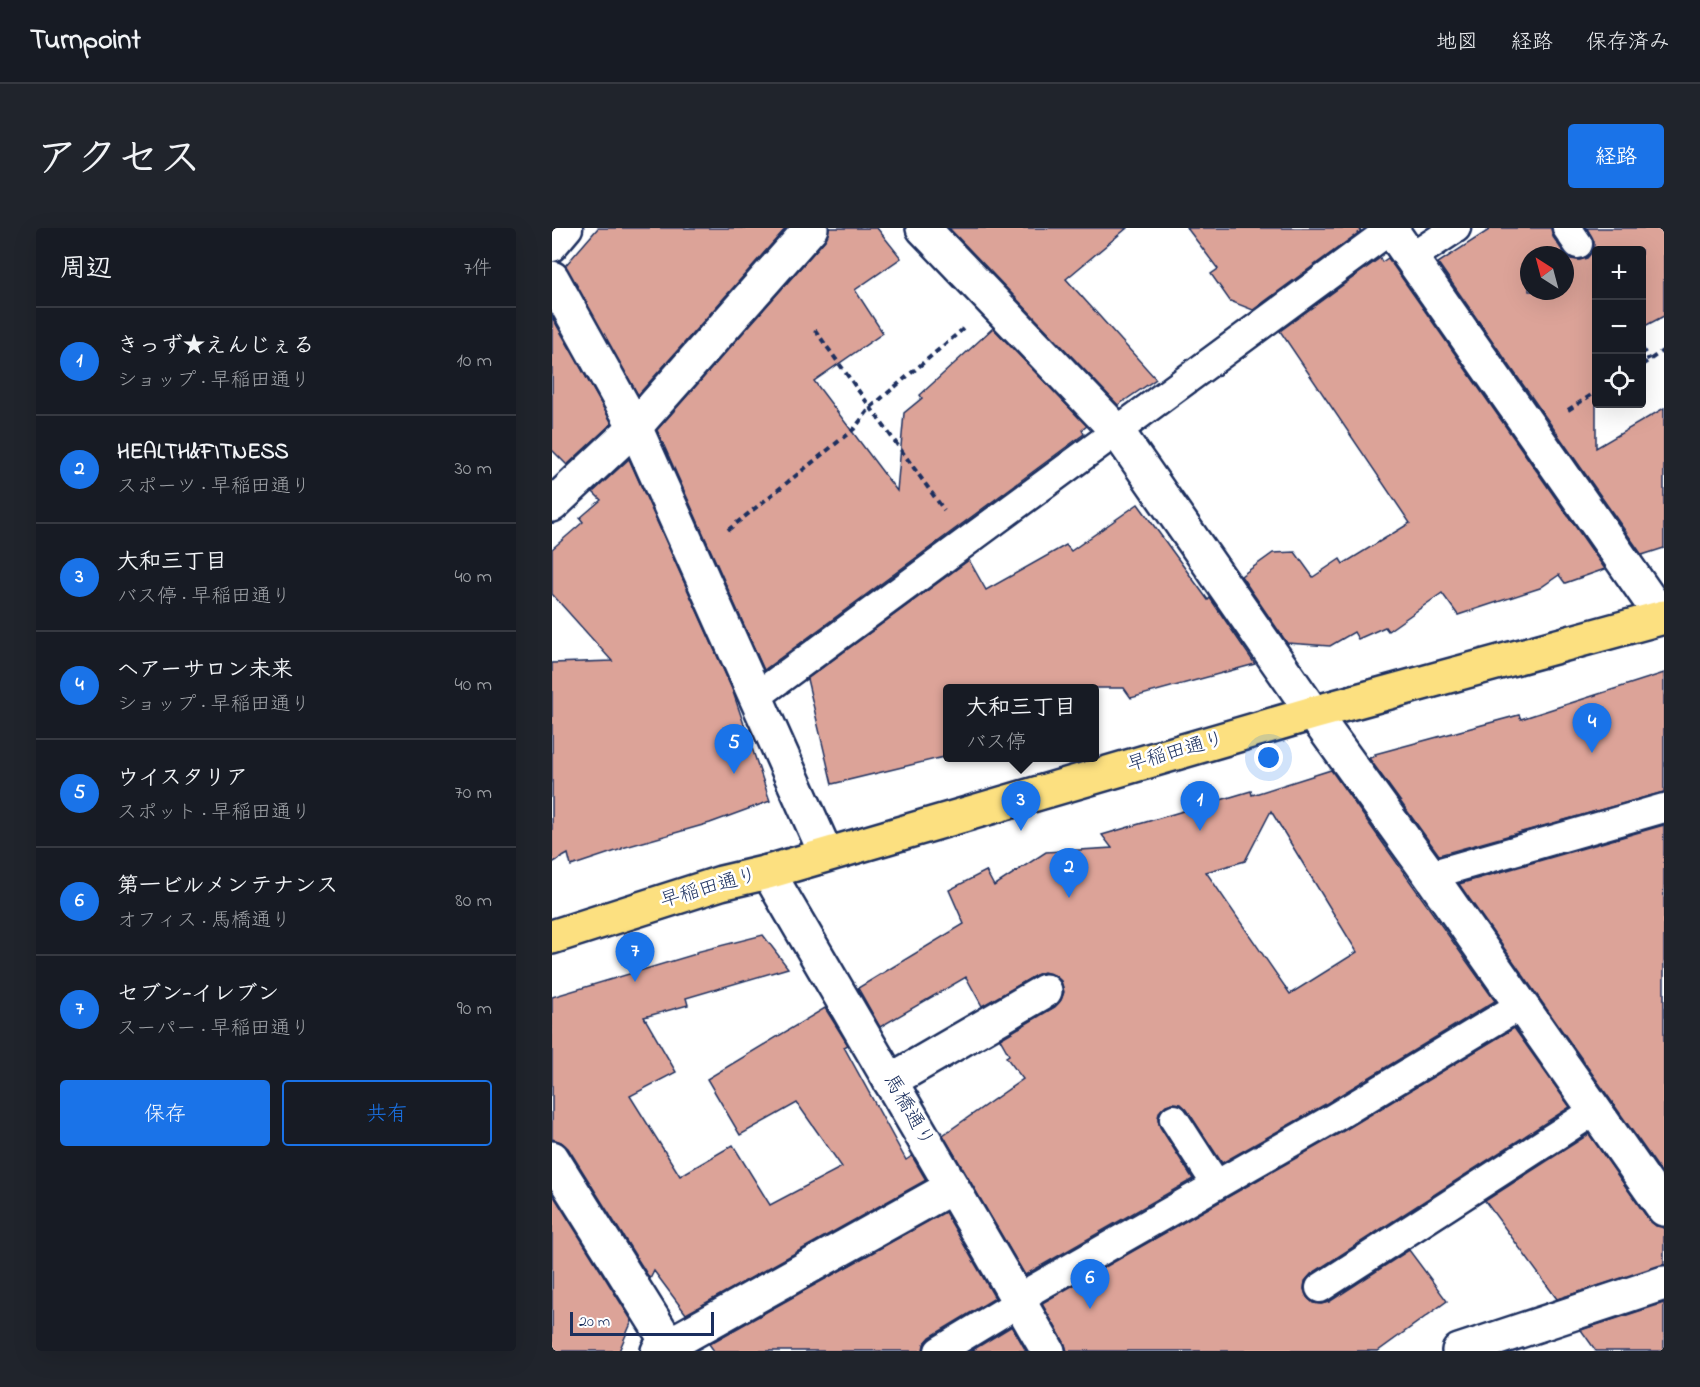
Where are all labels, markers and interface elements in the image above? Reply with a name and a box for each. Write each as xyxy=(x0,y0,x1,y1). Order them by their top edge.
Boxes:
text: Turnpoint xyxy=(30,21,141,62)
text: 地図 xyxy=(1436,28,1478,58)
text: 経路 xyxy=(1511,28,1553,58)
text: 保存済み xyxy=(1586,28,1670,58)
button: 経路 xyxy=(1568,124,1664,188)
text: アクセス xyxy=(36,130,201,191)
north arrow xyxy=(1520,246,1574,300)
map controls xyxy=(1592,246,1646,408)
button: + xyxy=(1592,246,1646,300)
text: 周辺 xyxy=(60,251,112,289)
text: 7件 xyxy=(464,255,492,284)
button: − xyxy=(1592,300,1646,354)
text: きっず★えんじぇる xyxy=(117,331,315,363)
text: 1 xyxy=(76,347,83,376)
text: 10 m xyxy=(456,347,492,376)
button: locate xyxy=(1592,354,1646,408)
text: ショップ · 早稲田通り xyxy=(117,367,310,396)
text: HEALTH&FITNESS xyxy=(117,437,289,469)
text: 2 xyxy=(75,455,84,484)
text: 30 m xyxy=(455,455,492,484)
text: スポーツ · 早稲田通り xyxy=(117,473,311,502)
text: 大和三丁目 xyxy=(117,547,227,579)
text: 3 xyxy=(75,563,84,592)
text: 40 m xyxy=(455,563,492,592)
text: バス停 · 早稲田通り xyxy=(117,583,291,612)
text: ヘアーサロン未来 xyxy=(117,655,293,687)
text: 4 xyxy=(75,671,84,700)
text: 40 m xyxy=(455,671,492,700)
popup xyxy=(943,684,1099,762)
text: ショップ · 早稲田通り xyxy=(117,691,310,720)
text: 大和三丁目 xyxy=(966,693,1076,725)
pin: 4 xyxy=(1572,704,1612,753)
pin: 5 xyxy=(714,724,753,774)
street label: 早稲田通り xyxy=(1124,725,1228,781)
text: バス停 xyxy=(966,729,1026,758)
your location xyxy=(1254,743,1283,772)
text: ウイスタリア xyxy=(117,763,248,795)
text: 5 xyxy=(74,779,85,808)
text: 70 m xyxy=(455,779,492,808)
pin: 3 xyxy=(1002,782,1040,831)
pin: 1 xyxy=(1180,782,1220,831)
text: スポット · 早稲田通り xyxy=(117,799,311,828)
pin: 2 xyxy=(1050,848,1088,898)
street label: 早稲田通り xyxy=(657,861,761,917)
text: 第一ビルメンテナンス xyxy=(117,871,338,903)
text: 6 xyxy=(75,887,84,916)
text: 80 m xyxy=(455,887,492,916)
text: オフィス · 馬橋通り xyxy=(117,907,291,936)
pin: 7 xyxy=(616,932,655,982)
text: セブン-イレブン xyxy=(117,979,279,1011)
text: 7 xyxy=(75,995,84,1024)
text: 90 m xyxy=(457,995,492,1024)
text: スーパー · 早稲田通り xyxy=(117,1015,310,1044)
street label: 馬橋通り xyxy=(875,1069,941,1153)
button: 保存 xyxy=(60,1080,270,1146)
button: 共有 xyxy=(282,1080,492,1146)
pin: 6 xyxy=(1070,1260,1110,1309)
scale bar xyxy=(570,1309,714,1336)
text: 20 m xyxy=(579,1310,610,1334)

